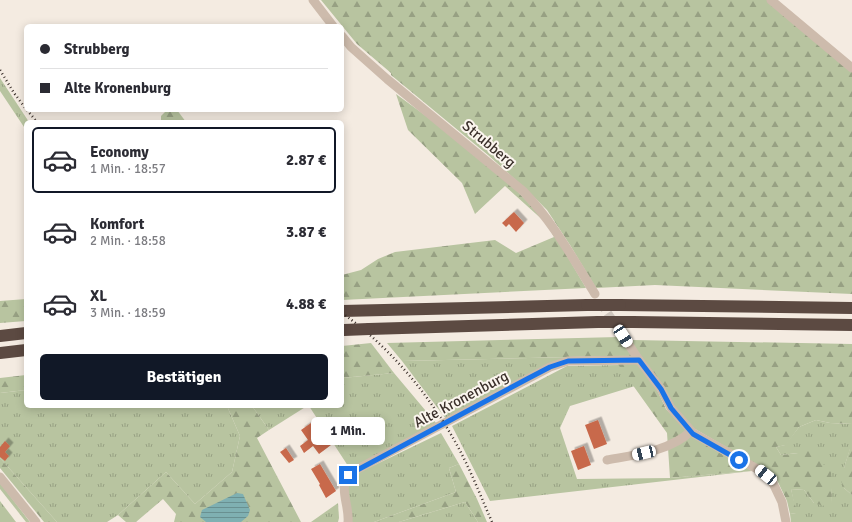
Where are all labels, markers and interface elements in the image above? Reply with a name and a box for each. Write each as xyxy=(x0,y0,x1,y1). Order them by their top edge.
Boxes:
text: Strubberg xyxy=(64,40,129,58)
text: Alte Kronenburg xyxy=(64,79,171,97)
street label: Strubberg xyxy=(459,117,519,171)
icon: car xyxy=(42,142,78,178)
text: Economy xyxy=(90,143,149,161)
text: 2.87 € xyxy=(286,151,326,169)
text: 1 Min. · 18:57 xyxy=(90,161,166,177)
icon: car xyxy=(42,214,78,250)
text: Komfort xyxy=(90,215,144,233)
text: 3.87 € xyxy=(286,223,326,241)
text: 2 Min. · 18:58 xyxy=(90,233,166,249)
icon: car xyxy=(42,286,78,322)
text: XL xyxy=(90,287,107,305)
text: 4.88 € xyxy=(286,295,326,313)
text: 3 Min. · 18:59 xyxy=(90,305,166,321)
car xyxy=(611,323,635,349)
button: Bestätigen xyxy=(40,354,328,400)
street label: Alte Kronenburg xyxy=(411,367,511,431)
callout: 1 Min. xyxy=(311,417,385,445)
text: 1 Min. xyxy=(330,423,366,439)
car xyxy=(631,444,657,462)
route start xyxy=(730,451,748,469)
car xyxy=(753,463,779,487)
route end xyxy=(339,466,357,484)

